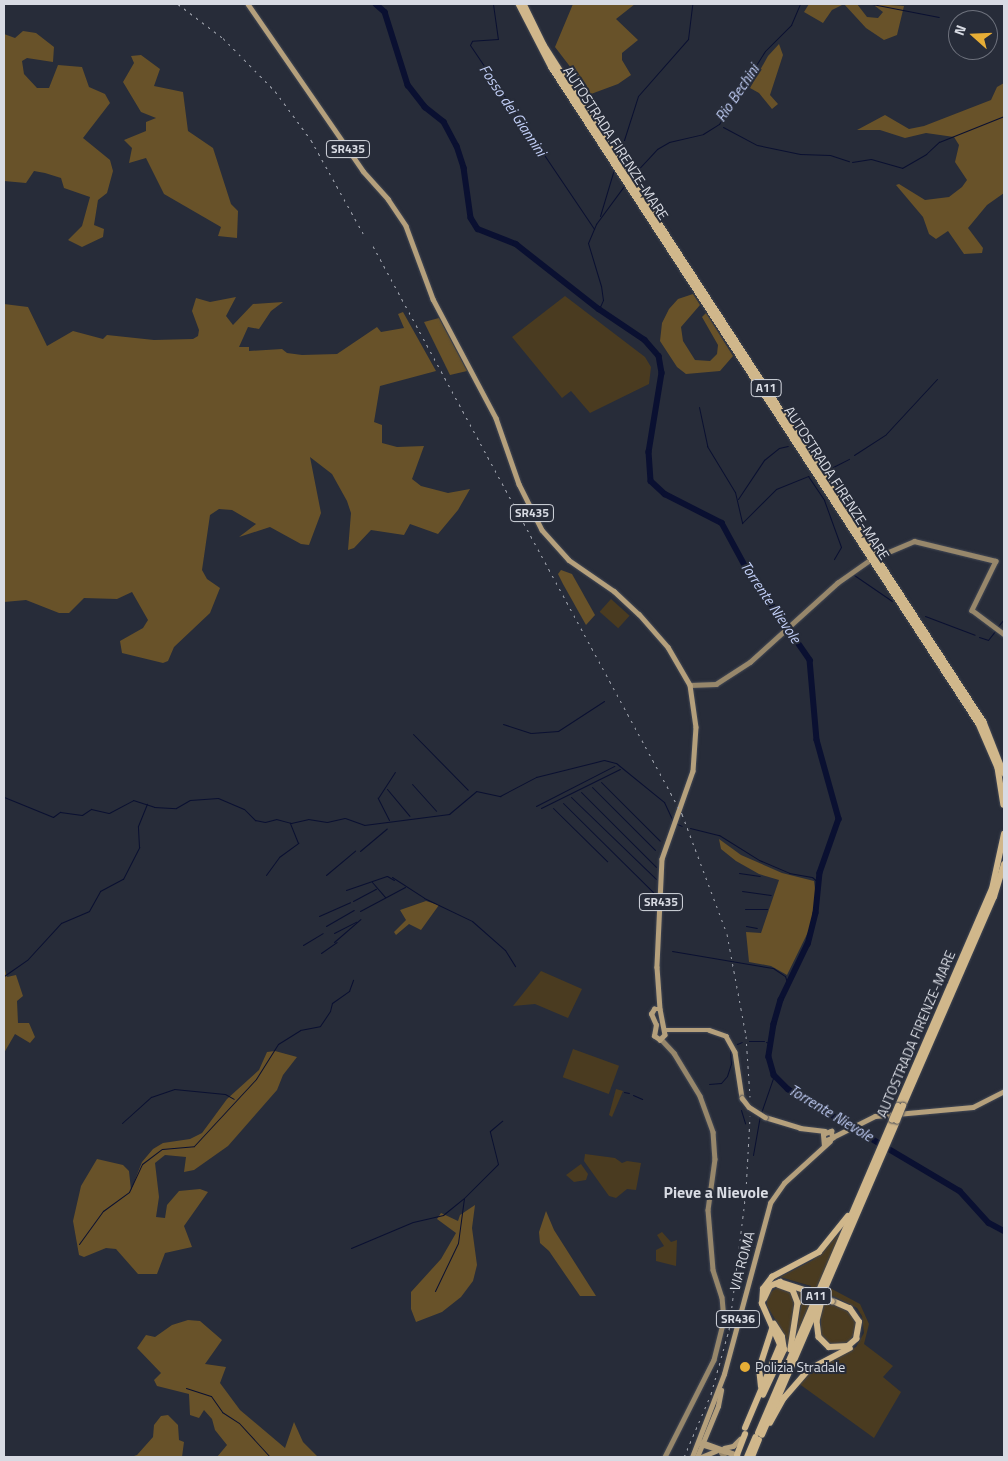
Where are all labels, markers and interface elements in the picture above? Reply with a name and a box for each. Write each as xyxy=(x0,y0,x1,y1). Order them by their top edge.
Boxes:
north arrow xyxy=(948,10,998,60)
text: N xyxy=(948,22,971,38)
water label: Fosso dei Giannini xyxy=(476,61,550,159)
water label: Rio Bechini xyxy=(711,61,763,125)
street label: AUTOSTRADA FIRENZE-MARE xyxy=(560,63,672,223)
road number: SR435 xyxy=(326,140,370,158)
road number: A11 xyxy=(750,378,782,398)
street label: AUTOSTRADA FIRENZE-MARE xyxy=(781,403,893,563)
road number: SR435 xyxy=(510,503,554,522)
water label: Torrente Nievole xyxy=(737,557,805,647)
road number: SR435 xyxy=(638,892,684,912)
street label: AUTOSTRADA FIRENZE-MARE xyxy=(873,948,959,1120)
water label: Torrente Nievole xyxy=(785,1081,877,1145)
district label: Pieve a Nievole xyxy=(664,1182,768,1202)
street label: VIA ROMA xyxy=(726,1229,758,1293)
road number: A11 xyxy=(800,1286,832,1305)
road number: SR436 xyxy=(716,1310,760,1328)
place label: Polizia Stradale xyxy=(755,1359,845,1375)
marker: Polizia Stradale xyxy=(739,1361,751,1373)

